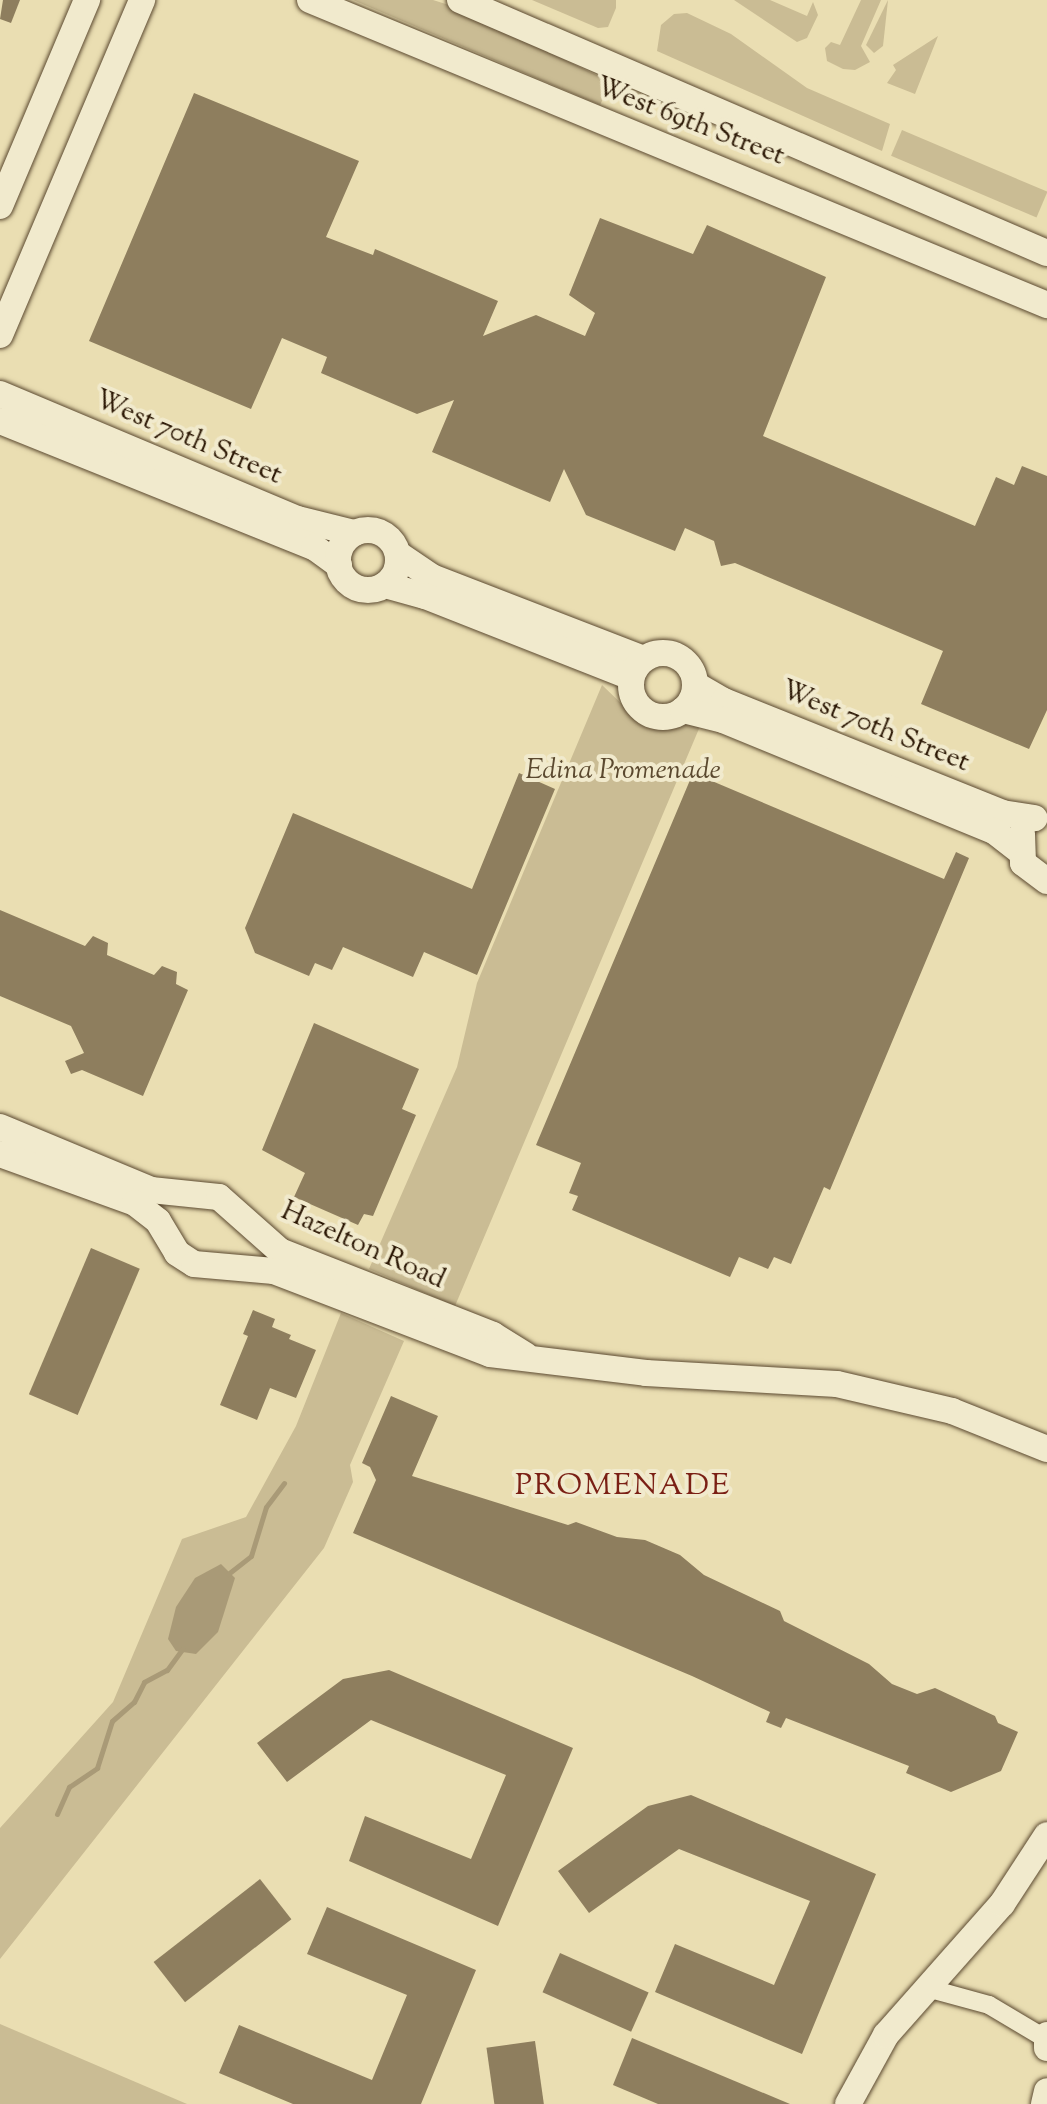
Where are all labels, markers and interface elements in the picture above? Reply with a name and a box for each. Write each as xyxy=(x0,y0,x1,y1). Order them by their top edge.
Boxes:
street label: West 69th Street xyxy=(591,71,789,173)
street label: West 70th Street xyxy=(89,383,287,493)
street label: West 70th Street xyxy=(776,674,974,780)
park label: Edina Promenade xyxy=(525,754,721,788)
street label: Hazelton Road xyxy=(276,1195,450,1297)
district label: PROMENADE xyxy=(515,1469,731,1505)

